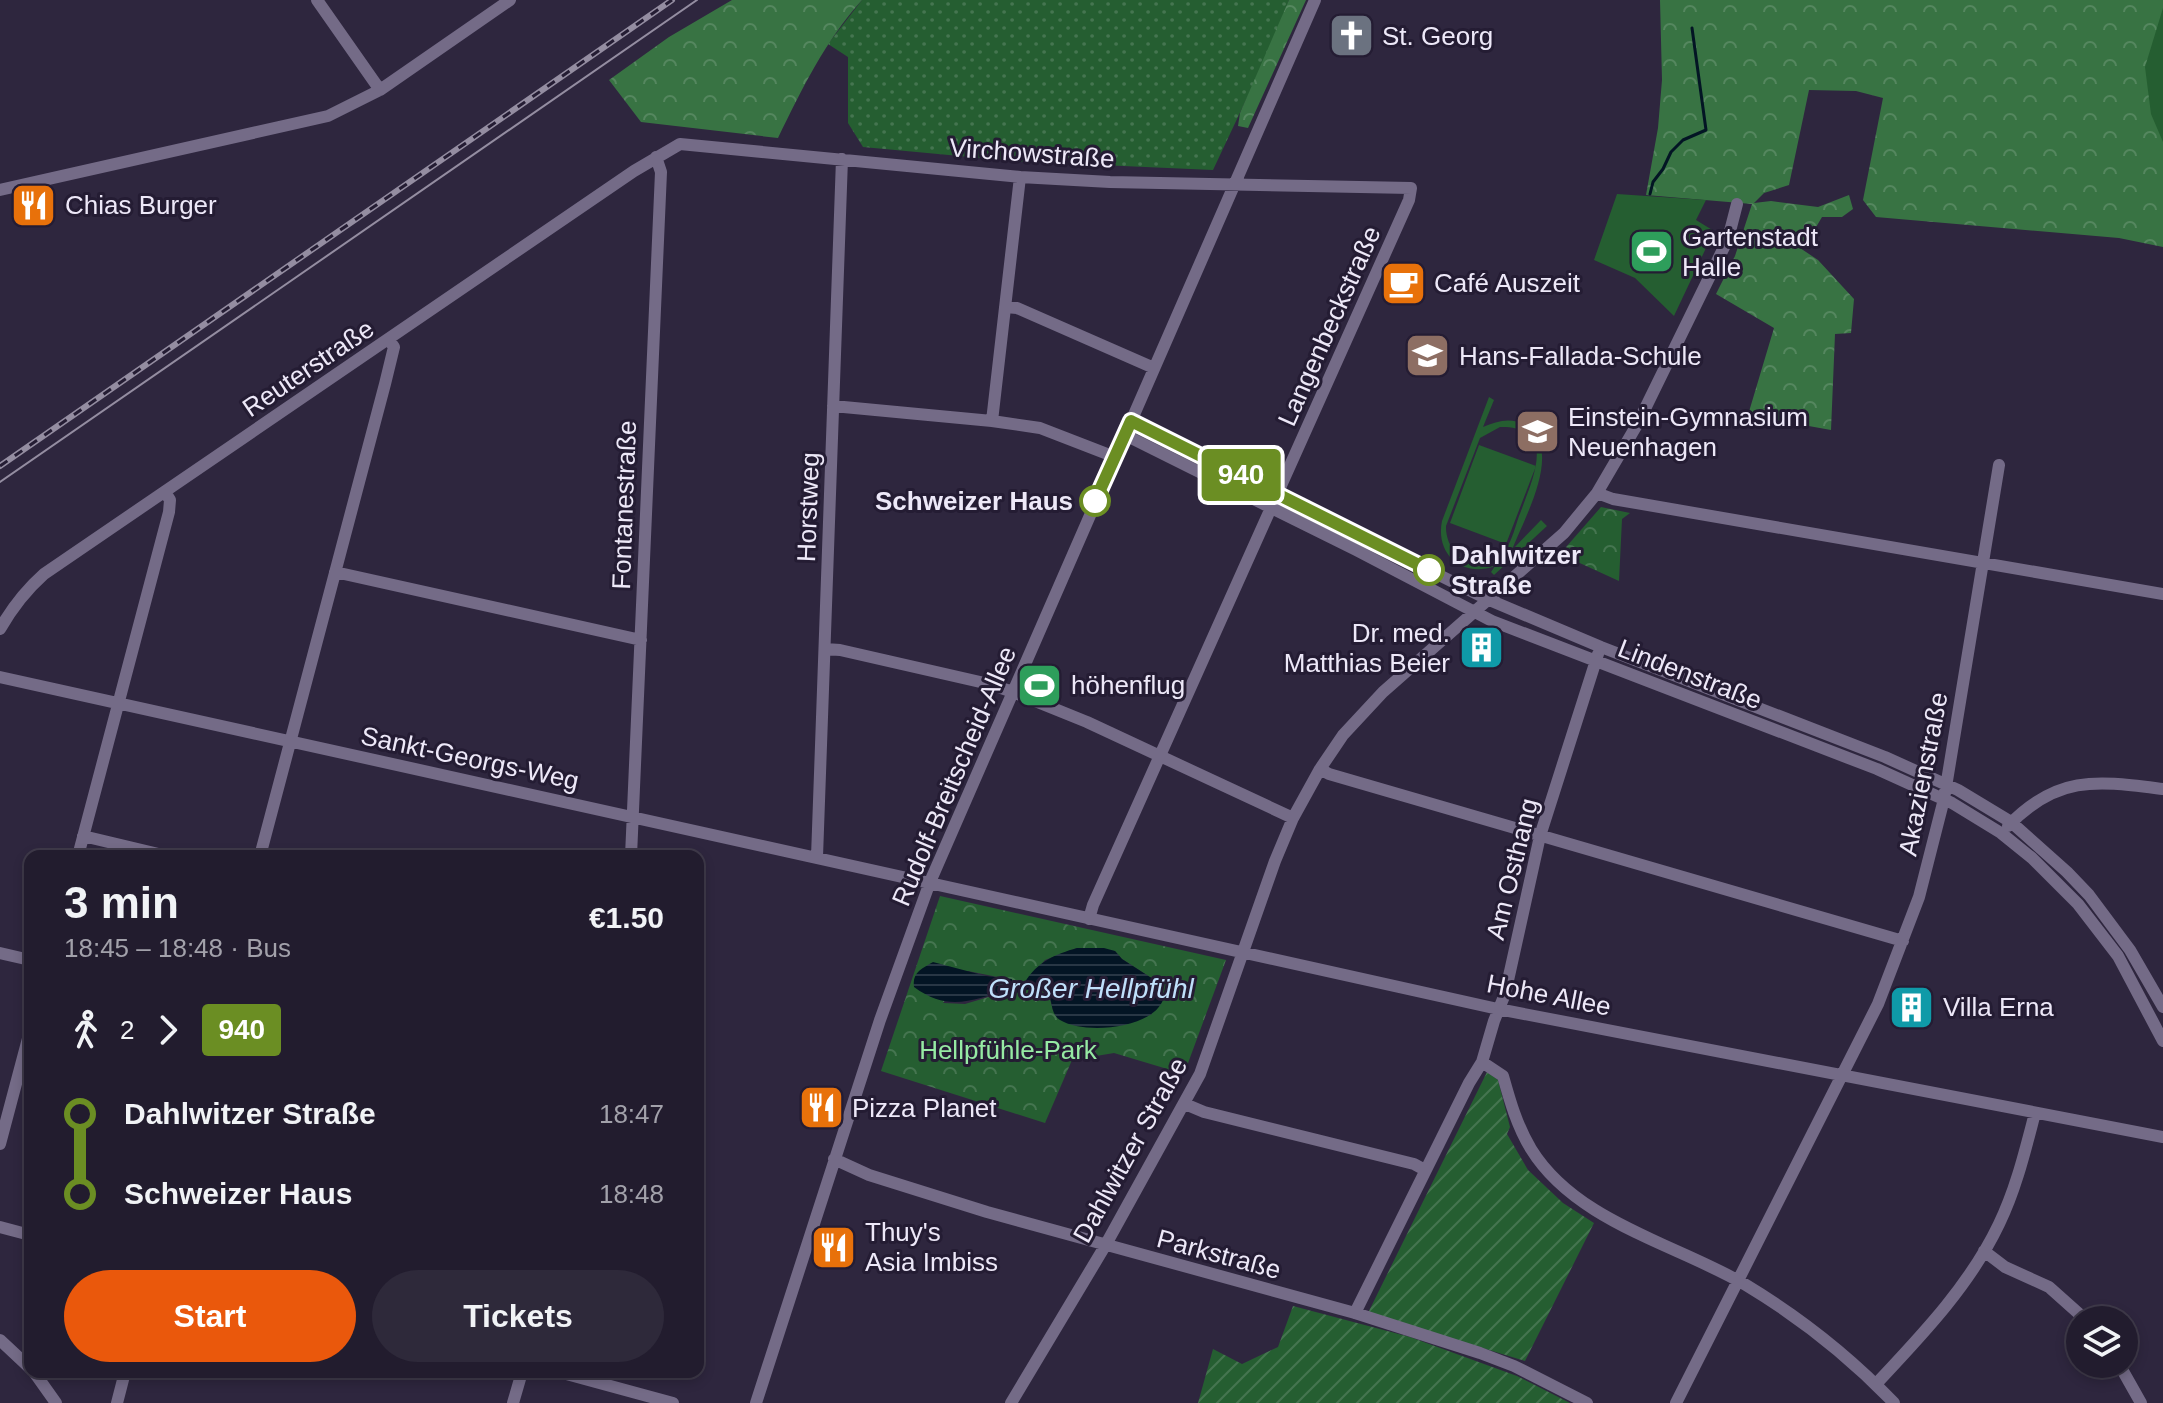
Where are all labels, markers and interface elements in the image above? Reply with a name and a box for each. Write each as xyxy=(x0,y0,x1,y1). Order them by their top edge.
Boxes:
church icon: St. Georg xyxy=(1327,12,1375,60)
place label: St. Georg xyxy=(1382,21,1493,51)
street label: Virchowstraße xyxy=(948,132,1116,174)
restaurant icon: Chias Burger xyxy=(10,181,58,229)
place label: Chias Burger xyxy=(65,190,217,220)
street label: Langenbeckstraße xyxy=(1271,222,1387,430)
place label: Gartenstadt Halle xyxy=(1682,222,1819,282)
sports icon: Gartenstadt Halle xyxy=(1627,228,1675,276)
cafe icon: Café Auszeit xyxy=(1379,259,1427,307)
place label: Café Auszeit xyxy=(1434,268,1581,298)
street label: Reuterstraße xyxy=(237,313,379,423)
school or university icon: Hans-Fallada-Schule xyxy=(1404,332,1452,380)
place label: Hans-Fallada-Schule xyxy=(1459,341,1702,371)
place label: Einstein-Gymnasium Neuenhagen xyxy=(1568,402,1808,462)
school or university icon: Einstein-Gymnasium Neuenhagen xyxy=(1513,408,1561,456)
street label: Fontanestraße xyxy=(606,420,642,590)
line badge: 940 xyxy=(1195,449,1287,501)
street label: Horstweg xyxy=(791,452,825,562)
text: 940 xyxy=(1218,459,1264,490)
place label: Schweizer Haus xyxy=(875,486,1073,516)
marker: Schweizer Haus xyxy=(1080,486,1110,516)
place label: Dahlwitzer Straße xyxy=(1451,540,1581,600)
marker: Dahlwitzer Straße xyxy=(1414,555,1444,585)
place label: Dr. med. Matthias Beier xyxy=(1284,618,1450,678)
building icon: Dr. med. Matthias Beier xyxy=(1457,624,1505,672)
street label: Lindenstraße xyxy=(1614,633,1766,715)
street label: Rudolf-Breitscheid-Allee xyxy=(886,642,1022,910)
sports icon: höhenflug xyxy=(1016,661,1064,709)
place label: höhenflug xyxy=(1071,670,1185,700)
street label: Akazienstraße xyxy=(1892,690,1954,858)
street label: Sankt-Georgs-Weg xyxy=(358,720,582,796)
street label: Am Osthang xyxy=(1480,795,1544,943)
text: 3 min xyxy=(64,878,179,927)
text: €1.50 xyxy=(589,901,664,934)
text: 18:45 – 18:48 · Bus xyxy=(64,933,291,963)
street label: Hohe Allee xyxy=(1484,968,1614,1022)
water label: Großer Hellpfühl xyxy=(988,973,1194,1004)
building icon: Villa Erna xyxy=(1888,983,1936,1031)
place label: Villa Erna xyxy=(1943,992,2054,1022)
icon: walk xyxy=(64,1008,108,1052)
icon: forward xyxy=(146,1008,190,1052)
text: 940 xyxy=(218,1014,265,1045)
text: 2 xyxy=(120,1015,134,1045)
park label: Hellpfühle-Park xyxy=(919,1035,1098,1065)
street label: Dahlwitzer Straße xyxy=(1067,1052,1193,1248)
restaurant icon: Pizza Planet xyxy=(797,1084,845,1132)
place label: Pizza Planet xyxy=(852,1093,997,1123)
text: Dahlwitzer Straße xyxy=(124,1097,376,1130)
text: 18:47 xyxy=(599,1099,664,1129)
text: Schweizer Haus xyxy=(124,1177,352,1210)
text: 18:48 xyxy=(599,1179,664,1209)
place label: Thuy's Asia Imbiss xyxy=(865,1217,998,1277)
restaurant icon: Thuy's Asia Imbiss xyxy=(810,1223,858,1271)
street label: Parkstraße xyxy=(1154,1223,1284,1285)
button: Start xyxy=(64,1270,356,1362)
button: Tickets xyxy=(372,1270,664,1362)
map controls xyxy=(2066,1306,2138,1378)
button: layers xyxy=(2066,1306,2138,1378)

